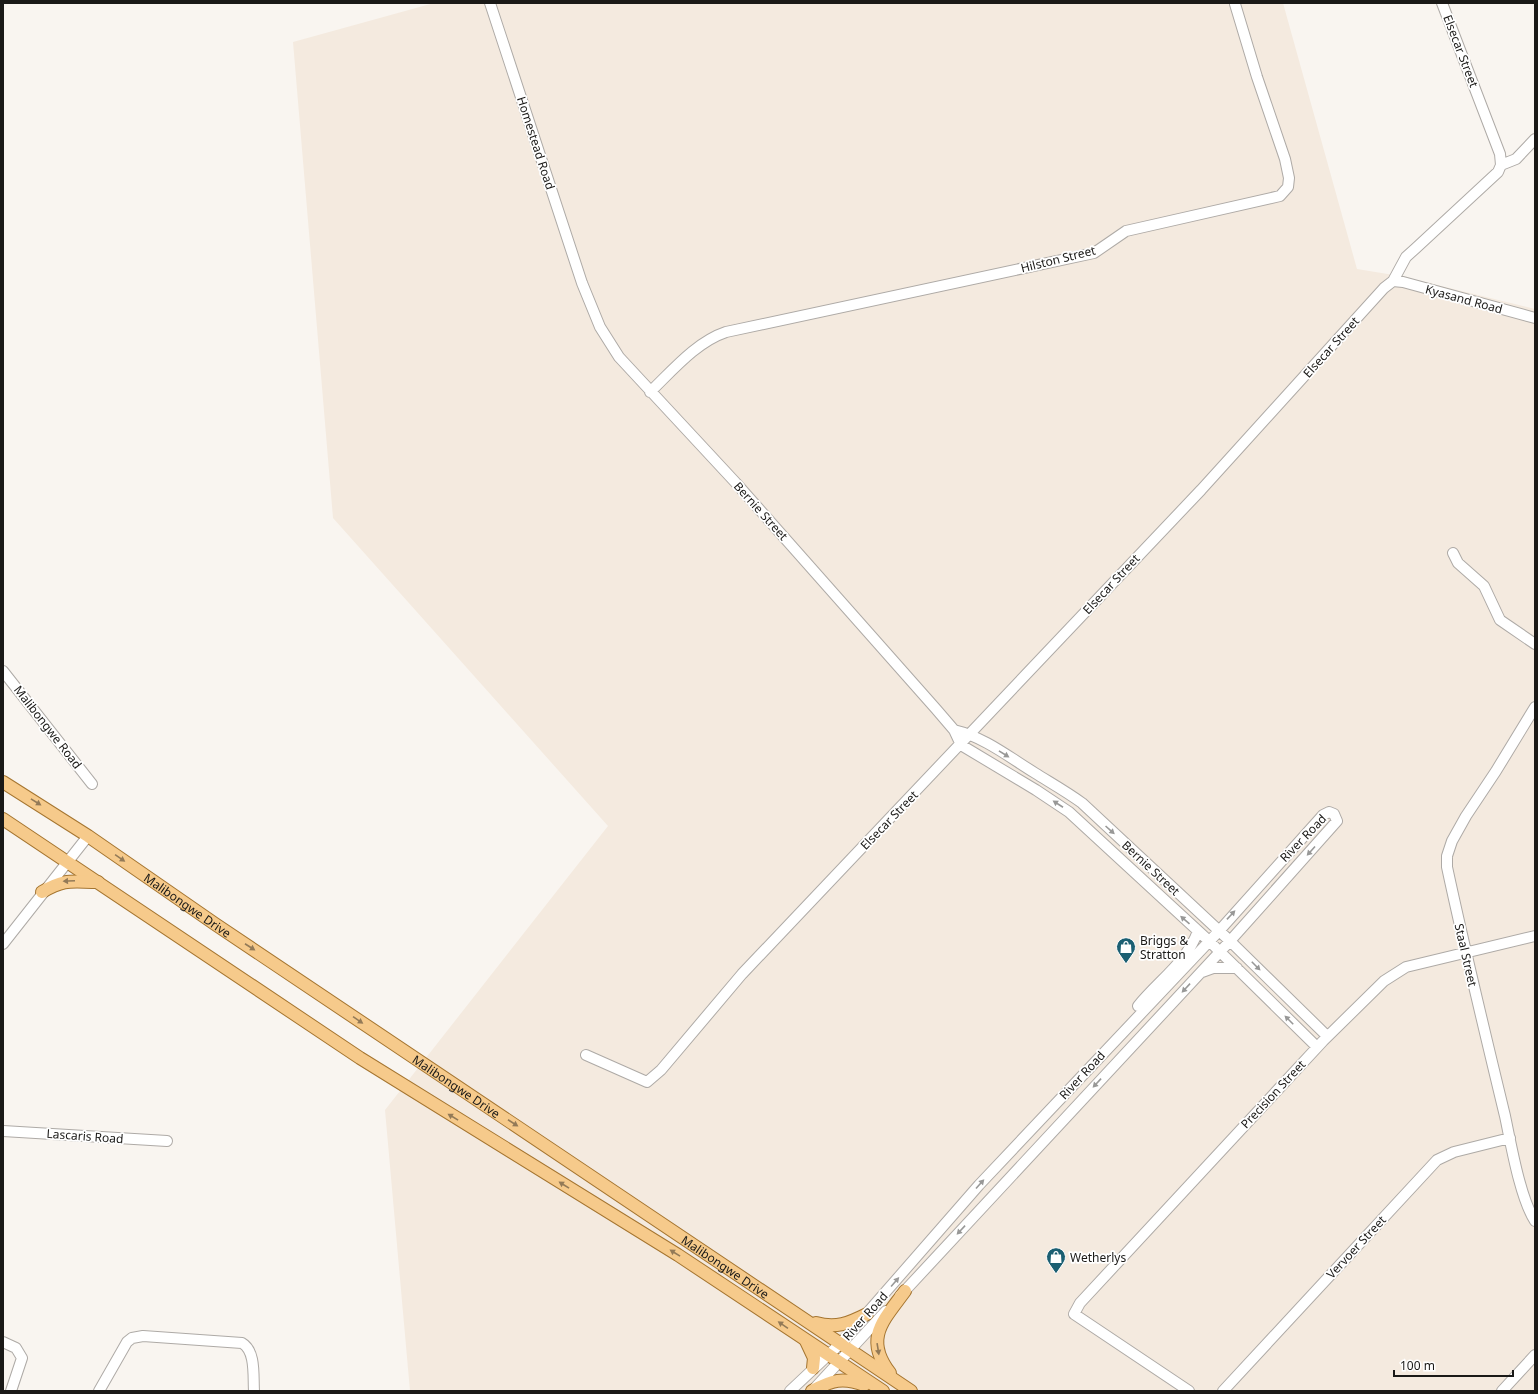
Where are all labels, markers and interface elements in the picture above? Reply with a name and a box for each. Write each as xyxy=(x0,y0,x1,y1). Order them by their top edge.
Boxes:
street label: Elsecar Street xyxy=(1439,12,1483,90)
street label: Homestead Road xyxy=(513,94,559,192)
street label: Hilston Street xyxy=(1019,241,1098,276)
street label: Kyasand Road xyxy=(1423,280,1505,318)
street label: Elsecar Street xyxy=(1299,312,1363,381)
street label: Bernie Street xyxy=(730,478,792,544)
street label: Elsecar Street xyxy=(1079,550,1144,618)
street label: Malibongwe Road xyxy=(10,682,86,772)
one-way arrow xyxy=(999,750,1009,758)
street label: Elsecar Street xyxy=(856,786,922,853)
one-way arrow xyxy=(30,799,42,806)
one-way arrow xyxy=(1053,800,1063,808)
street label: River Road xyxy=(1276,810,1330,866)
one-way arrow xyxy=(1104,825,1115,834)
street label: Bernie Street xyxy=(1118,837,1184,900)
one-way arrow xyxy=(1307,846,1316,855)
one-way arrow xyxy=(115,854,125,862)
street label: Malibongwe Drive xyxy=(141,869,235,941)
one-way arrow xyxy=(63,878,75,885)
one-way arrow xyxy=(1226,911,1235,920)
one-way arrow xyxy=(1180,916,1190,925)
street label: Staal Street xyxy=(1451,922,1482,989)
place label: Briggs & Stratton xyxy=(1140,932,1188,963)
shop icon: Briggs & Stratton xyxy=(1115,936,1137,964)
one-way arrow xyxy=(245,943,255,951)
one-way arrow xyxy=(1251,961,1261,971)
one-way arrow xyxy=(1181,983,1190,993)
one-way arrow xyxy=(1284,1015,1294,1025)
one-way arrow xyxy=(352,1016,364,1023)
street label: River Road xyxy=(1055,1047,1109,1103)
street label: Malibongwe Drive xyxy=(409,1050,504,1122)
street label: Precision Street xyxy=(1237,1056,1310,1132)
one-way arrow xyxy=(1093,1078,1102,1088)
one-way arrow xyxy=(447,1113,459,1120)
one-way arrow xyxy=(507,1119,518,1127)
street label: Lascaris Road xyxy=(46,1125,124,1147)
one-way arrow xyxy=(975,1179,985,1189)
one-way arrow xyxy=(559,1181,569,1189)
street label: Vervoer Street xyxy=(1322,1211,1390,1282)
one-way arrow xyxy=(957,1225,966,1235)
street label: Malibongwe Drive xyxy=(678,1231,773,1302)
shop icon: Wetherlys xyxy=(1045,1246,1067,1274)
one-way arrow xyxy=(669,1249,680,1257)
place label: Wetherlys xyxy=(1070,1249,1126,1266)
one-way arrow xyxy=(890,1277,899,1288)
street label: River Road xyxy=(838,1288,892,1344)
one-way arrow xyxy=(777,1321,788,1329)
one-way arrow xyxy=(875,1343,881,1355)
scale bar xyxy=(1394,1352,1513,1378)
text: 100 m xyxy=(1400,1357,1435,1374)

